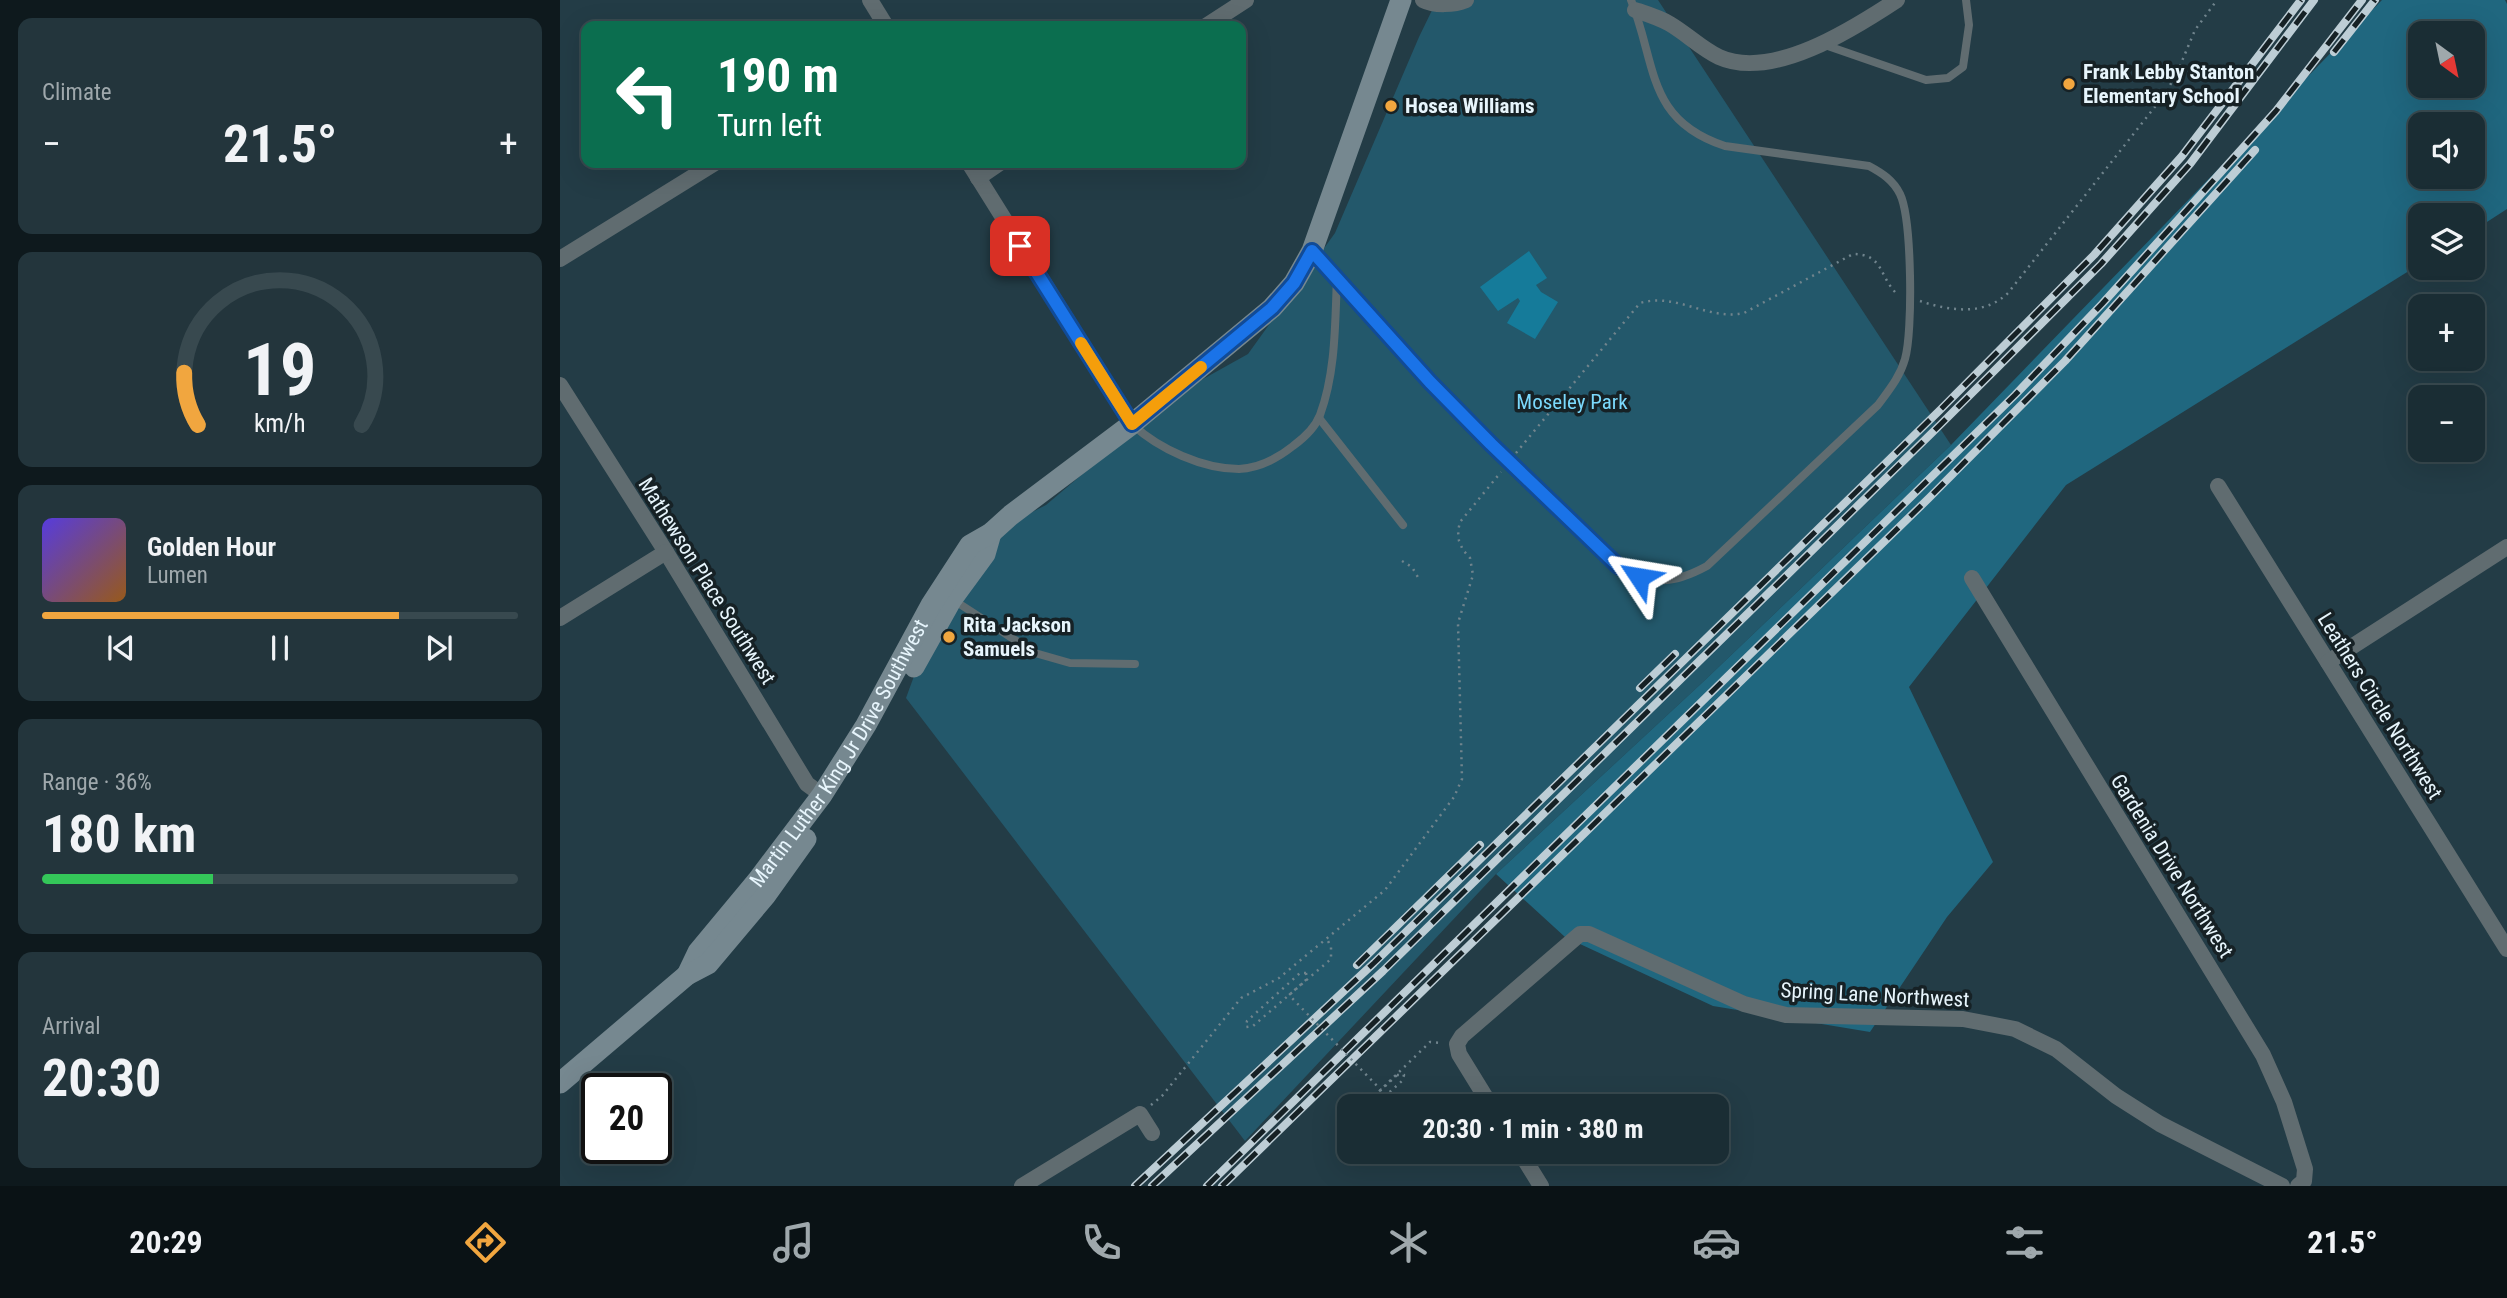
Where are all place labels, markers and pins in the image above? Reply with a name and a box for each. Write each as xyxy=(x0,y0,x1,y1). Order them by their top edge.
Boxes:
place label: Frank Lebby Stanton Elementary School xyxy=(2083,60,2254,108)
marker: Frank Lebby Stanton Elementary School xyxy=(2061,76,2077,92)
place label: Hosea Williams xyxy=(1405,94,1535,118)
marker: Hosea Williams xyxy=(1383,98,1399,114)
pin xyxy=(990,216,1050,276)
place label: Rita Jackson Samuels xyxy=(963,613,1071,661)
marker: Rita Jackson Samuels xyxy=(941,629,957,645)

